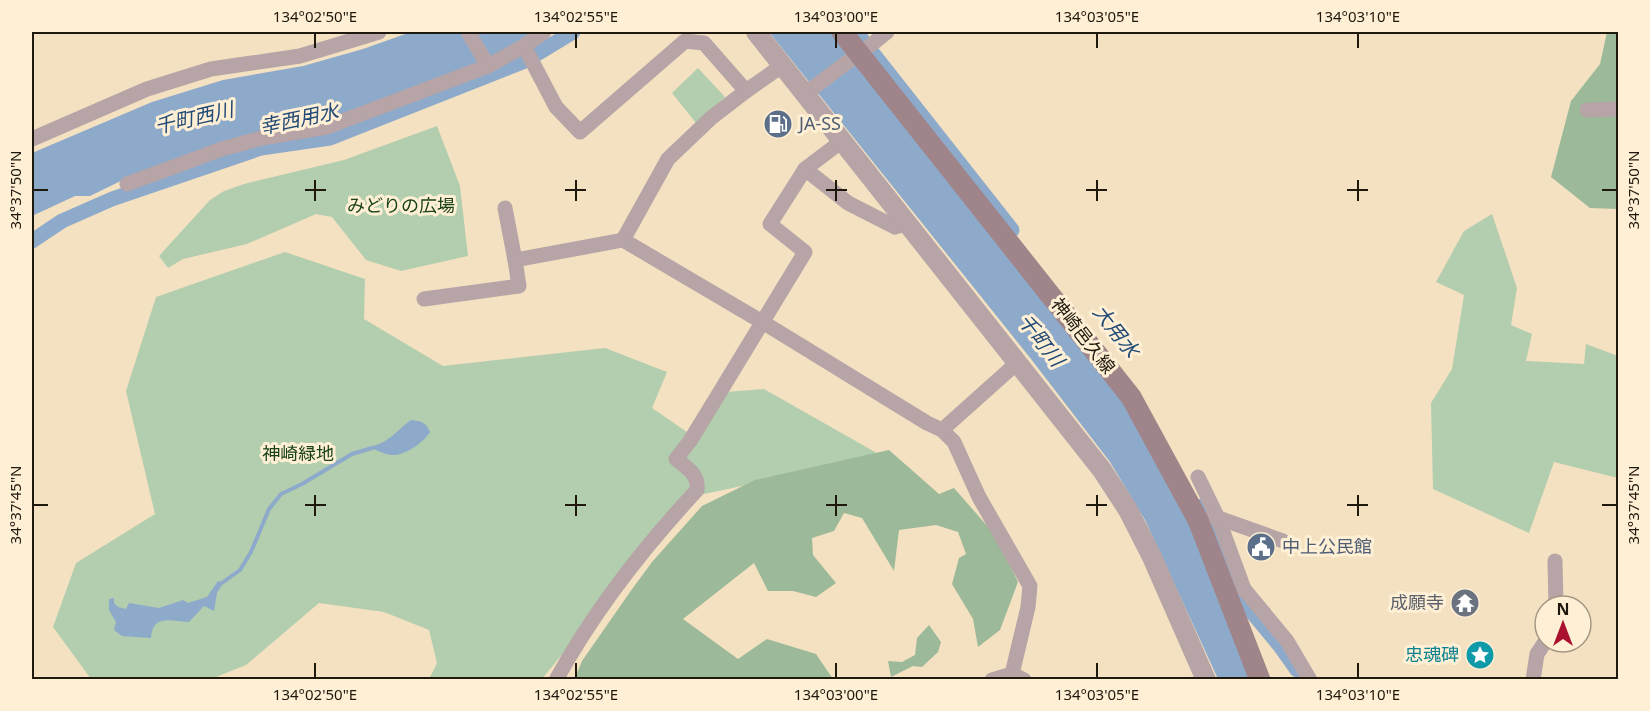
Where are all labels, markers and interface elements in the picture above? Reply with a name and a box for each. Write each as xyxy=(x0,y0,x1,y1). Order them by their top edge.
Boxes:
text: 134°02'50"E xyxy=(273,6,357,26)
text: 134°02'55"E xyxy=(534,6,618,26)
text: 134°03'00"E xyxy=(794,6,878,26)
text: 134°03'05"E xyxy=(1055,6,1139,26)
text: 134°03'10"E xyxy=(1316,6,1400,26)
water label: 千町西川 xyxy=(152,95,238,140)
water label: 幸西用水 xyxy=(257,97,343,140)
fuel station icon: JA-SS xyxy=(762,108,794,140)
place label: JA-SS xyxy=(797,111,841,135)
text: 34°37'50"N xyxy=(5,151,25,229)
text: 34°37'50"N xyxy=(1623,151,1643,229)
park label: みどりの広場 xyxy=(347,193,455,217)
street label: 神崎邑久線 xyxy=(1047,293,1121,378)
water label: 大用水 xyxy=(1087,299,1147,364)
water label: 千町川 xyxy=(1012,308,1072,373)
park label: 神崎緑地 xyxy=(262,441,334,465)
text: 34°37'45"N xyxy=(5,466,25,544)
text: 34°37'45"N xyxy=(1623,466,1643,544)
public building icon: 中上公民館 xyxy=(1245,531,1277,563)
place label: 中上公民館 xyxy=(1282,534,1372,558)
temple icon: 成願寺 xyxy=(1449,587,1481,619)
place label: 成願寺 xyxy=(1390,590,1444,614)
north arrow xyxy=(1533,594,1593,654)
text: N xyxy=(1556,598,1570,620)
place icon: 忠魂碑 xyxy=(1464,639,1496,671)
place label: 忠魂碑 xyxy=(1405,642,1459,666)
text: 134°02'50"E xyxy=(273,684,357,704)
text: 134°02'55"E xyxy=(534,684,618,704)
text: 134°03'00"E xyxy=(794,684,878,704)
text: 134°03'05"E xyxy=(1055,684,1139,704)
text: 134°03'10"E xyxy=(1316,684,1400,704)

